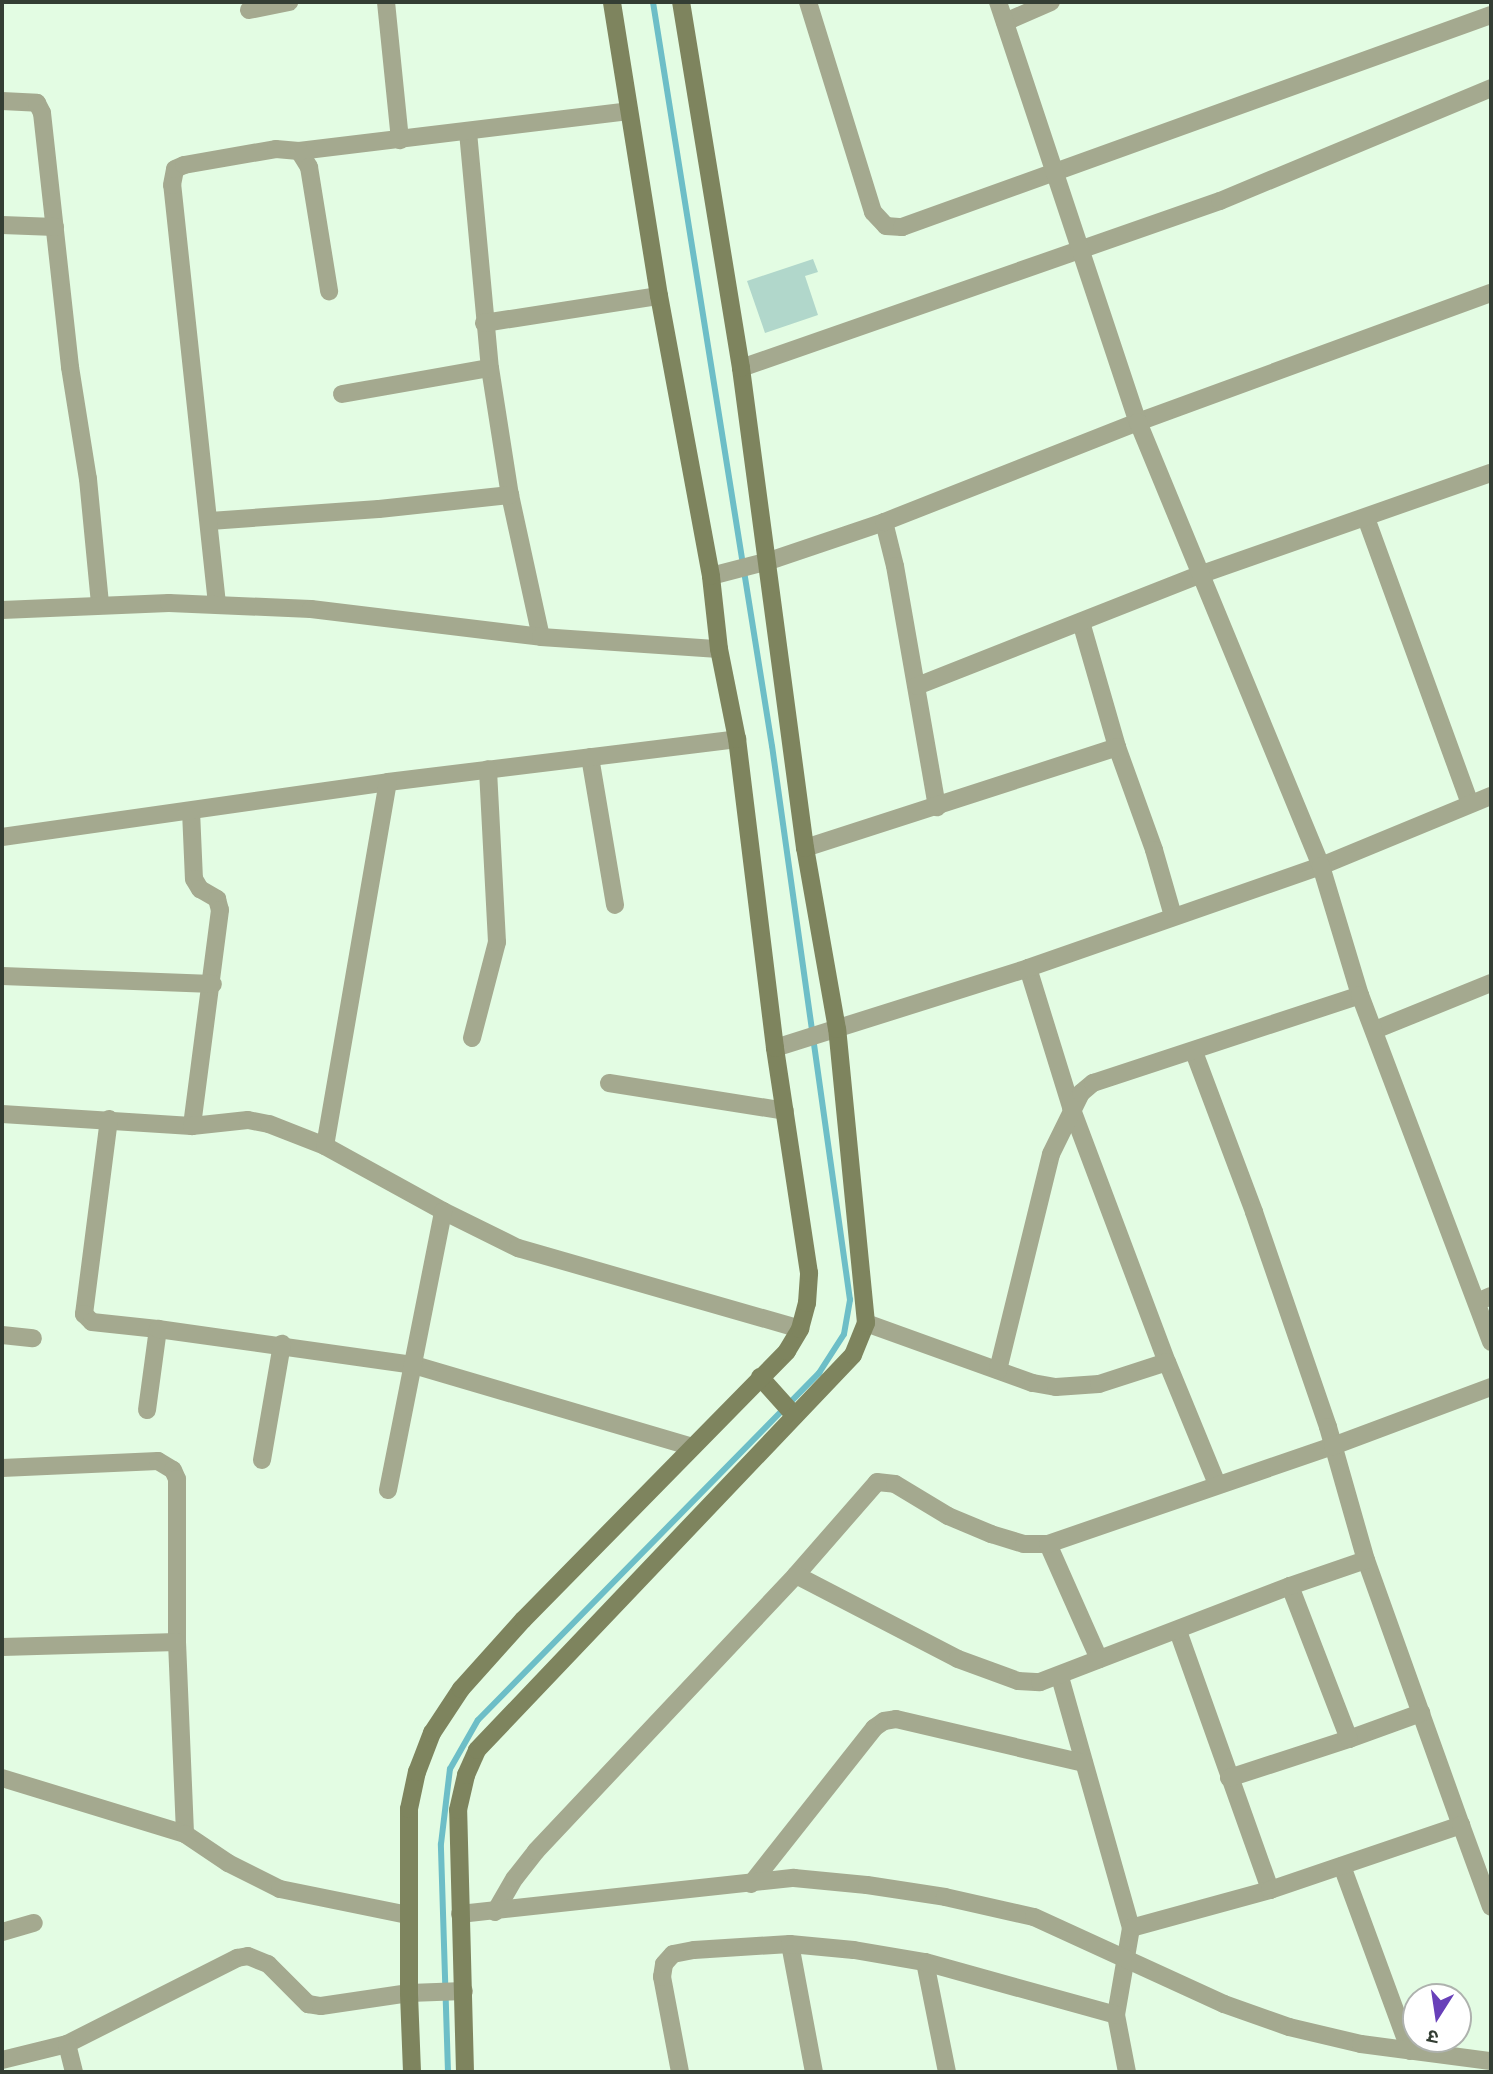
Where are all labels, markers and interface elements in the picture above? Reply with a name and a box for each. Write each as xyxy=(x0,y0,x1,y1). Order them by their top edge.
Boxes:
north arrow xyxy=(1402,1983,1472,2053)
text: उ xyxy=(1425,2025,1441,2049)

